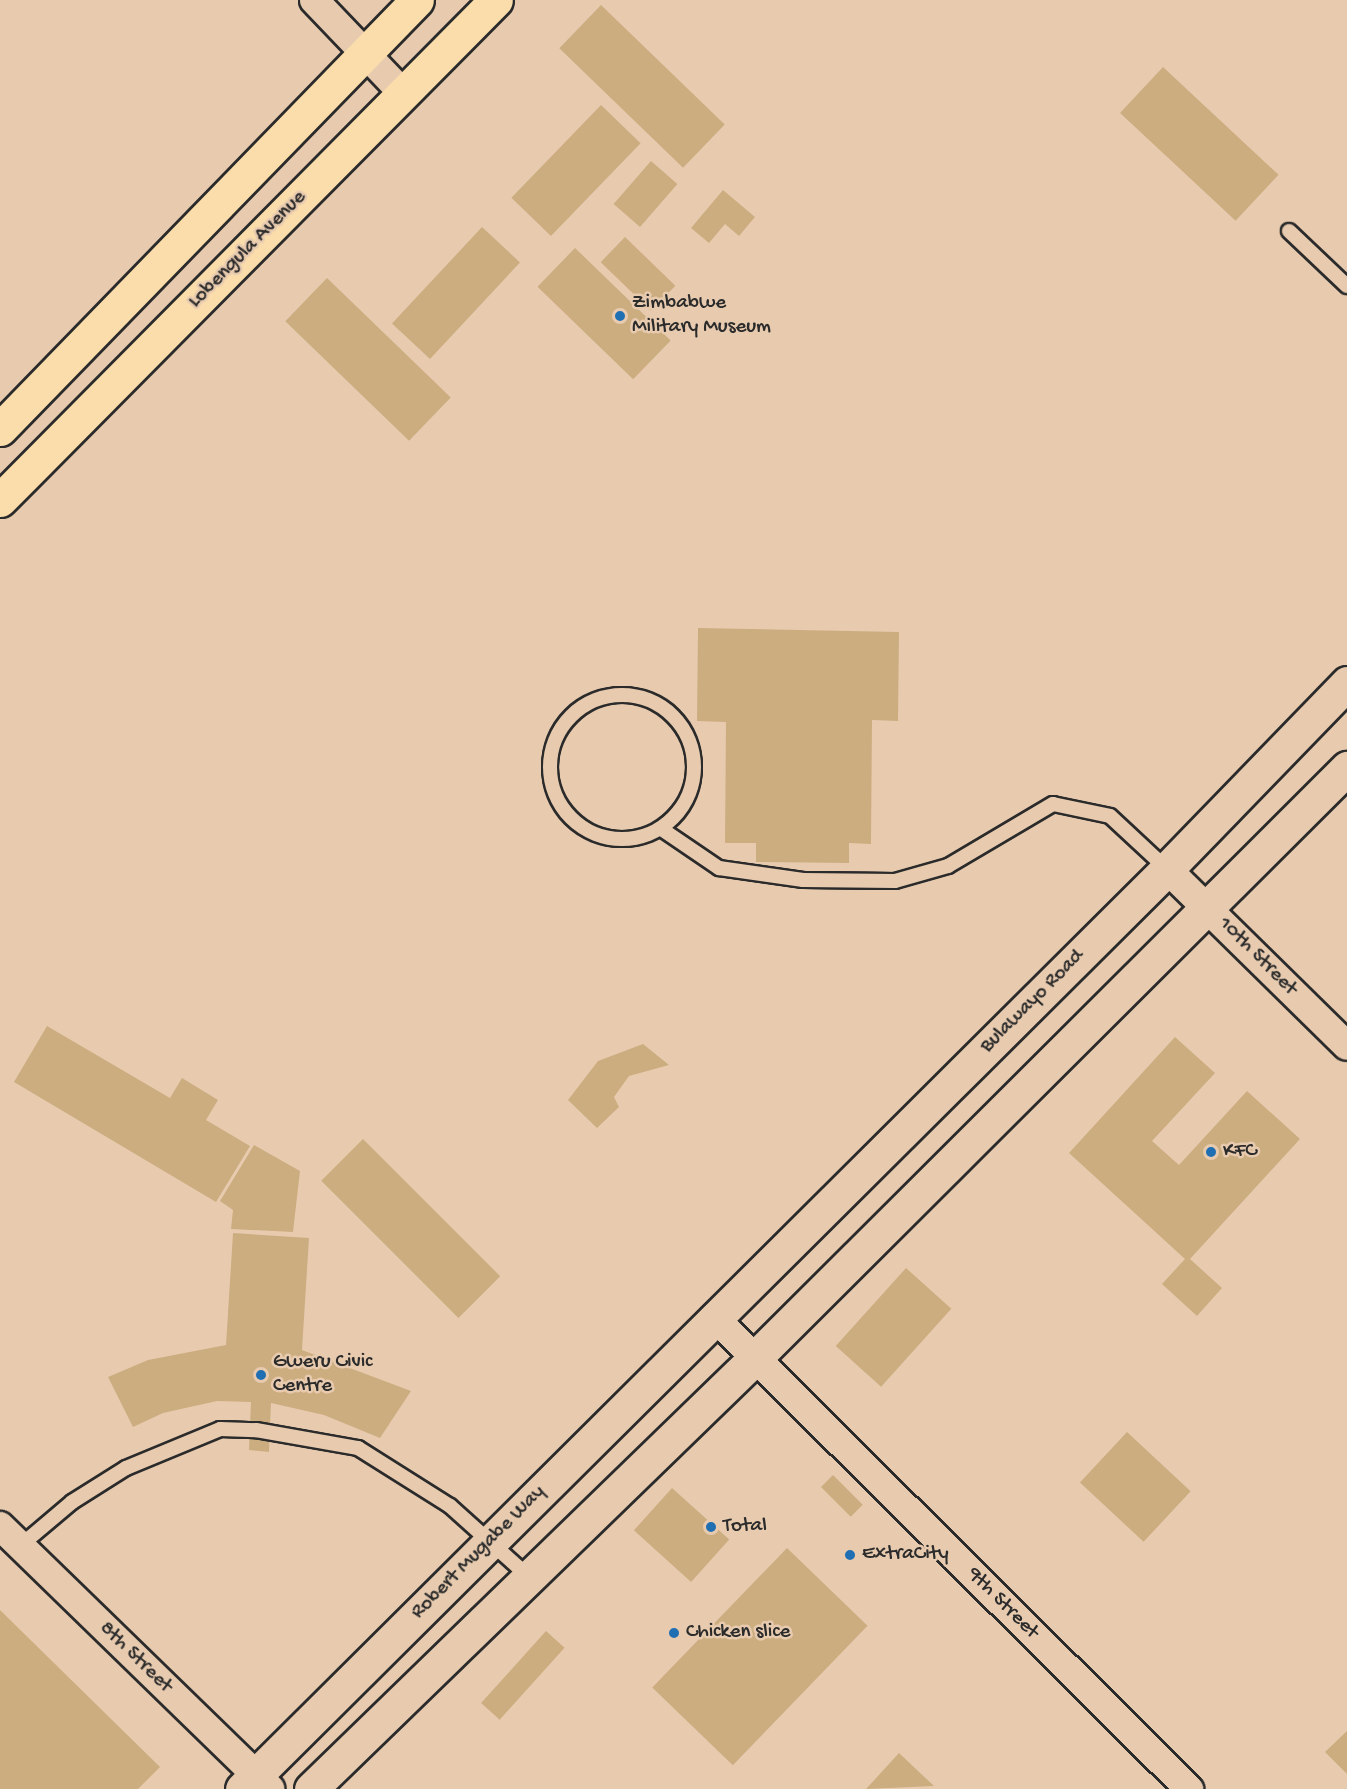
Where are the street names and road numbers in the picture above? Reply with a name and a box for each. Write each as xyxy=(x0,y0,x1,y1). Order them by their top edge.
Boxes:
street label: Lobengula Avenue xyxy=(184,186,312,314)
street label: 10th Street xyxy=(1212,912,1302,1002)
street label: Bulawayo Road xyxy=(976,945,1090,1059)
street label: Robert Mugabe Way xyxy=(407,1481,551,1625)
street label: 9th Street xyxy=(961,1563,1043,1645)
street label: 8th Street xyxy=(93,1617,177,1699)

